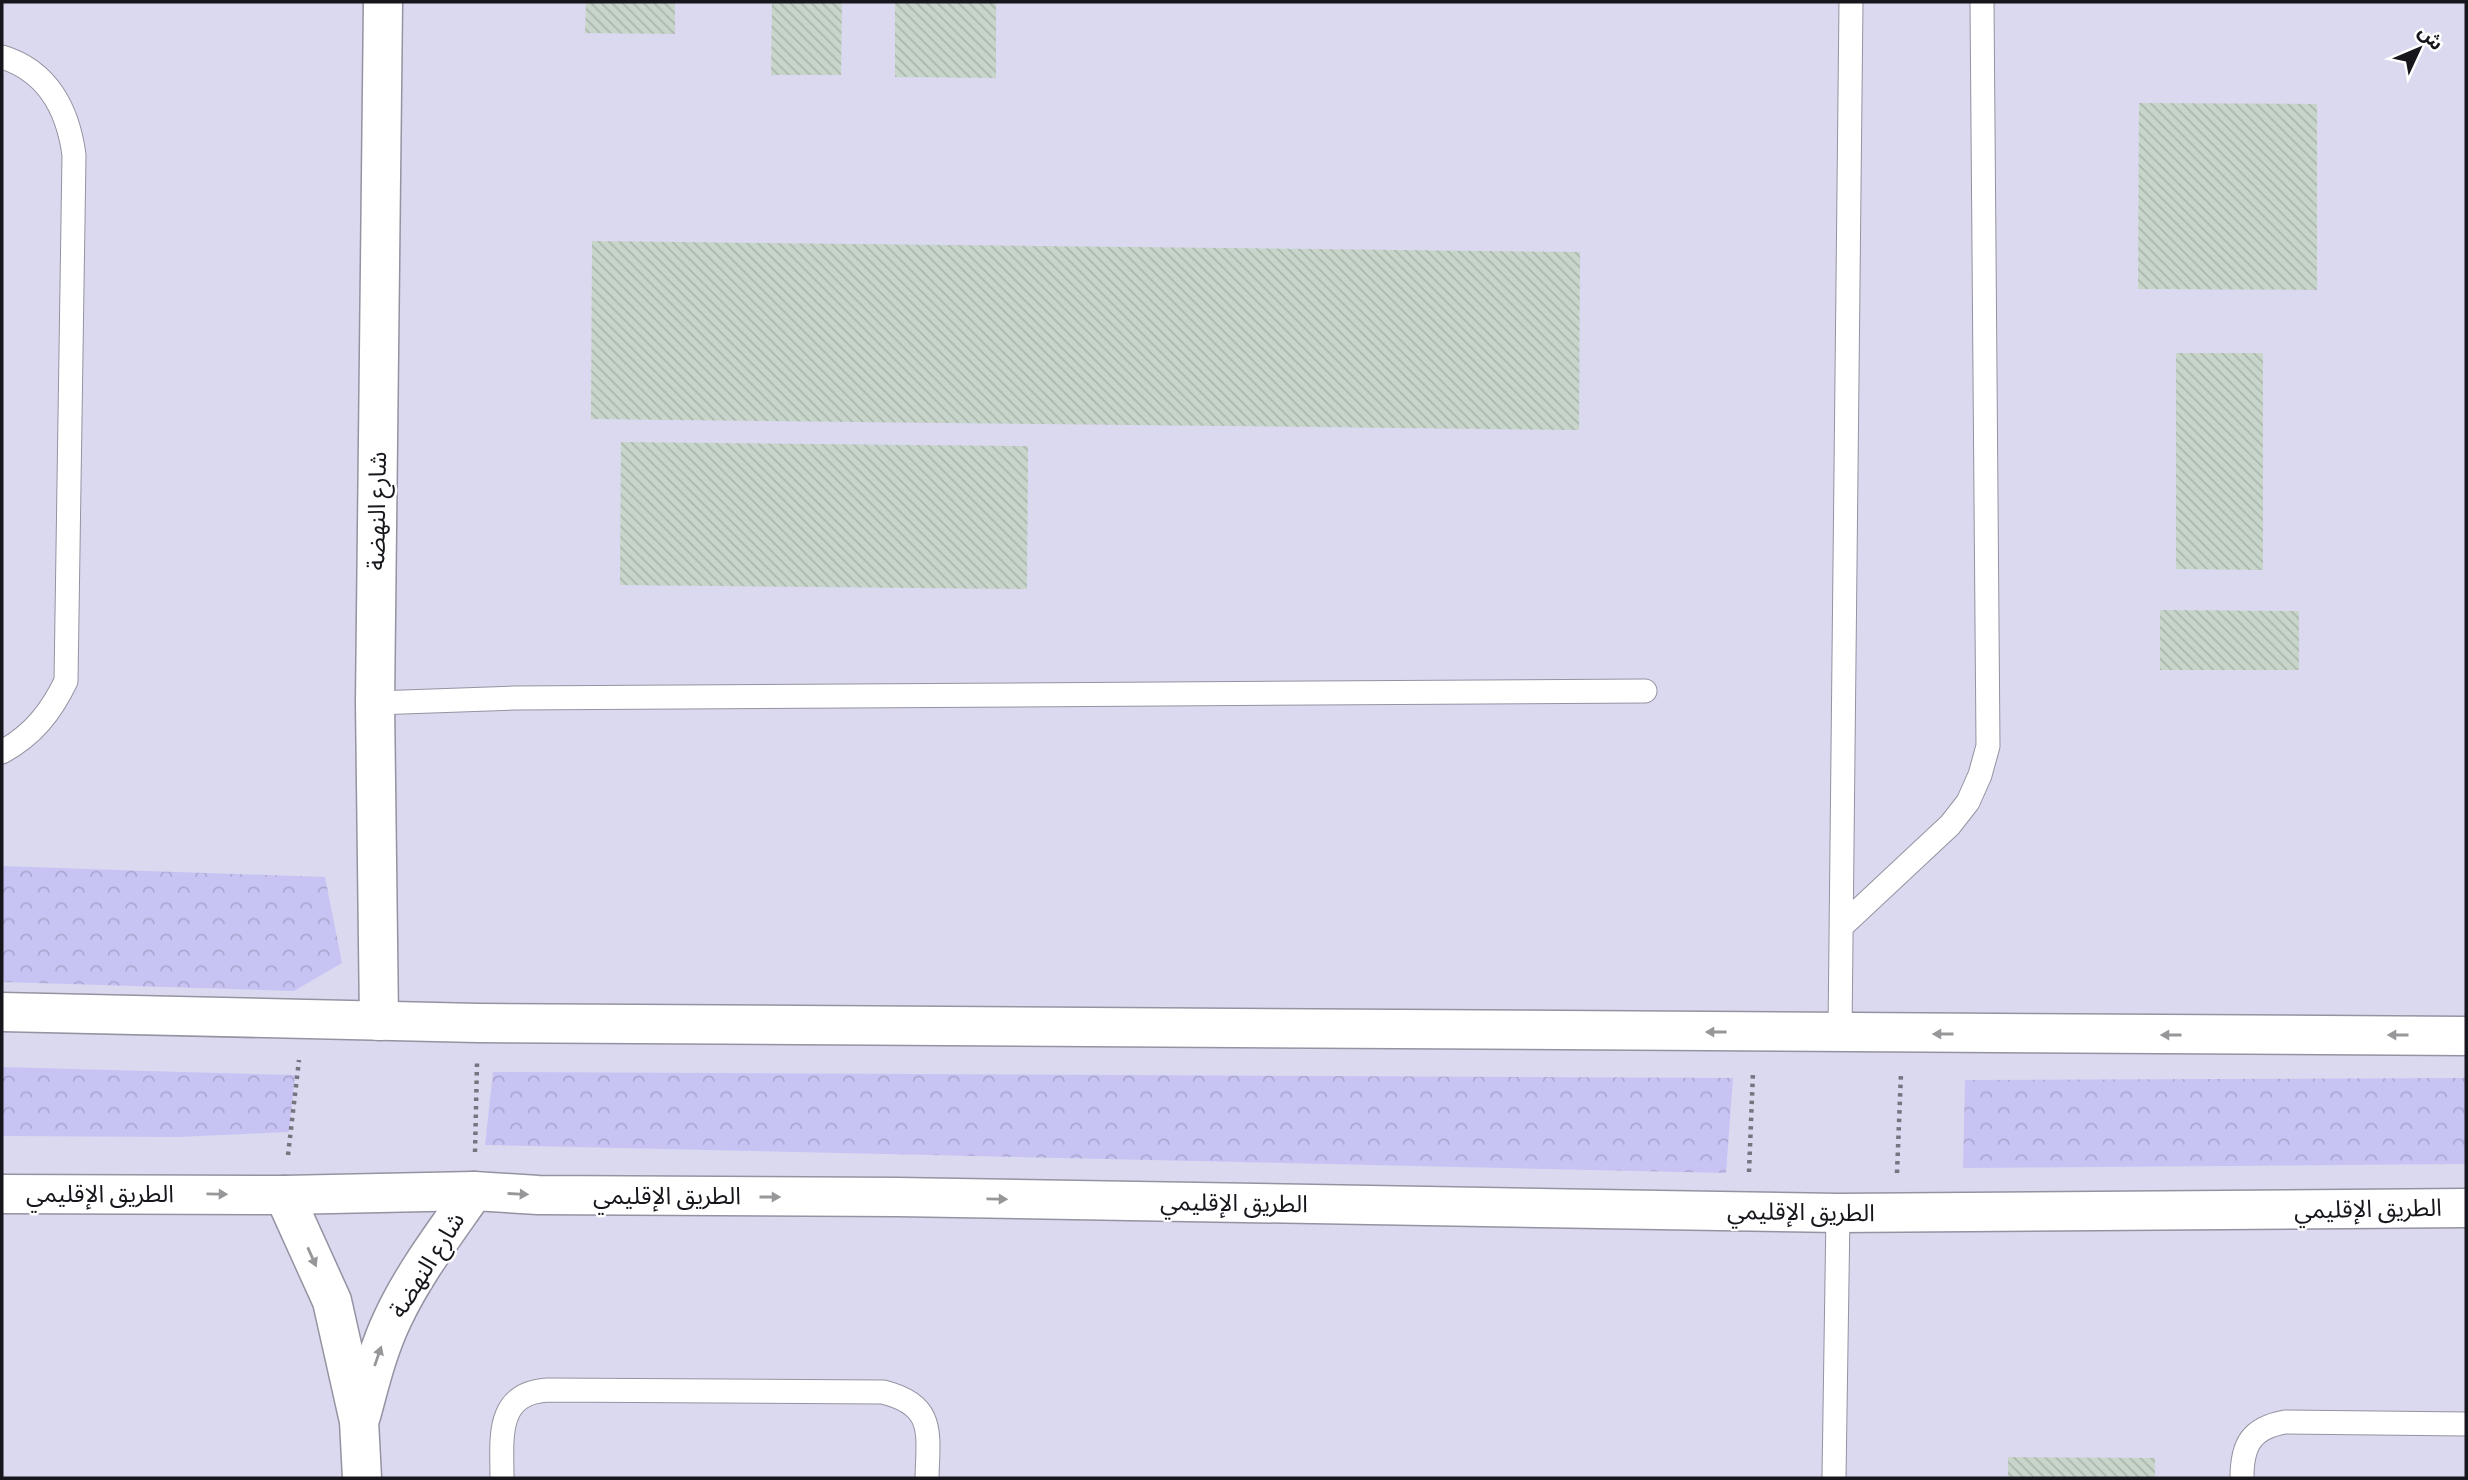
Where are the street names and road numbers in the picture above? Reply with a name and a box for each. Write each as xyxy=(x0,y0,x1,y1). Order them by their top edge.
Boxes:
street label: شارع النهضة xyxy=(361,451,395,571)
street label: الطريق الإقليمي xyxy=(26,1179,174,1213)
street label: الطريق الإقليمي xyxy=(593,1181,741,1215)
street label: الطريق الإقليمي xyxy=(1160,1187,1308,1223)
street label: الطريق الإقليمي xyxy=(2294,1193,2442,1229)
street label: الطريق الإقليمي xyxy=(1727,1196,1875,1232)
street label: شارع النهضة xyxy=(383,1207,473,1324)

